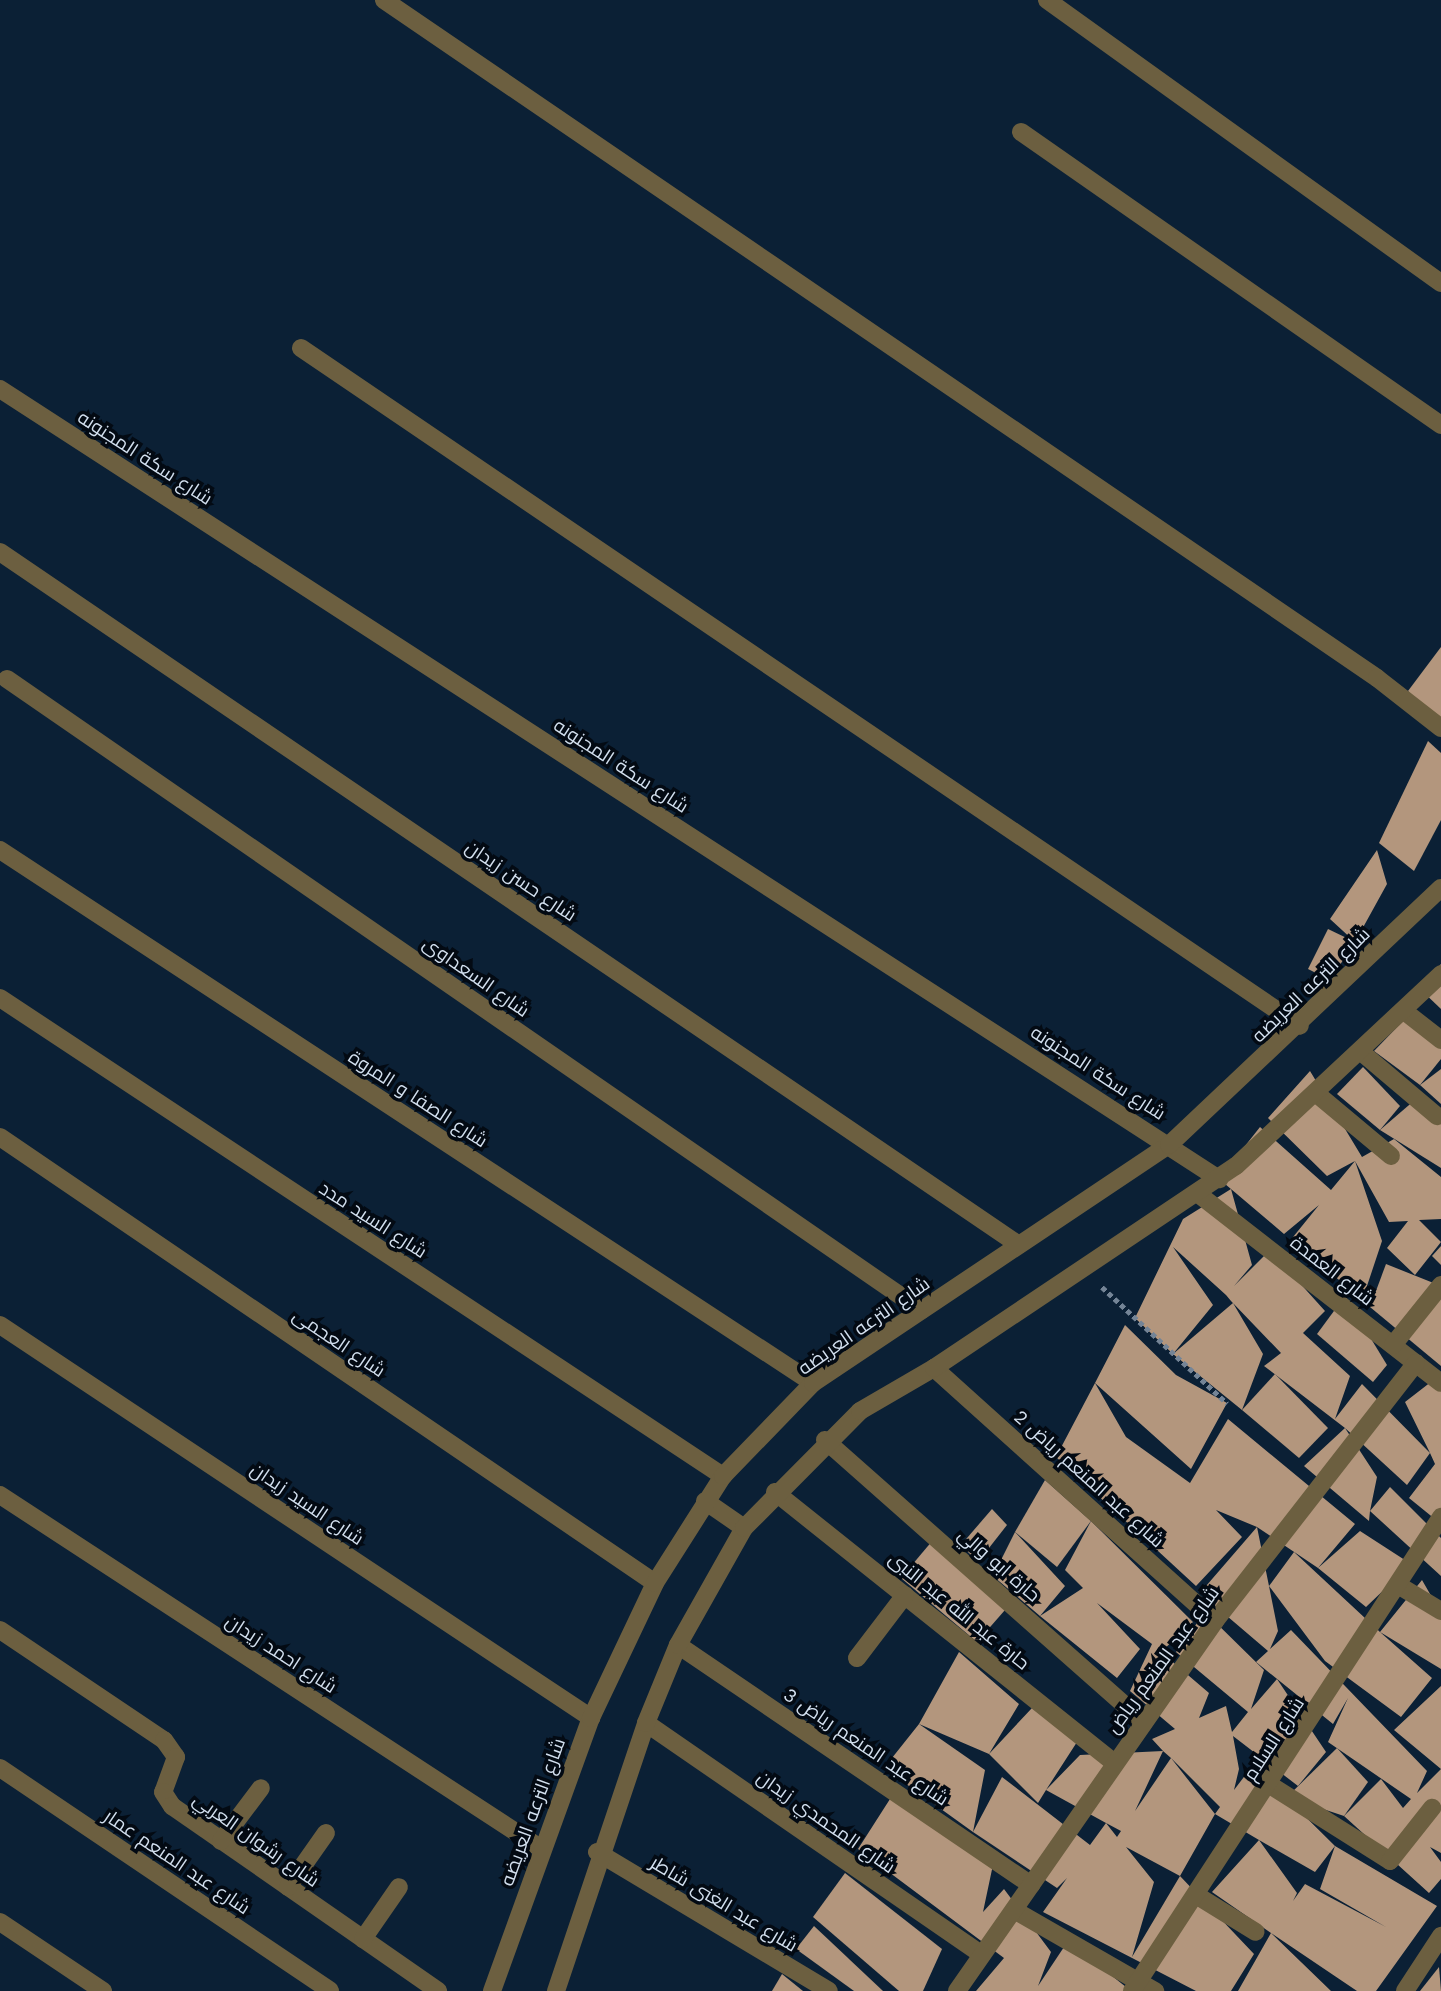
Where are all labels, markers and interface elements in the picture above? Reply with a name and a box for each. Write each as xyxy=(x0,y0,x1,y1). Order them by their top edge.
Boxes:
street label: شارع سكة المجنونه xyxy=(73,406,217,510)
street label: شارع سكة المجنونه xyxy=(549,714,693,818)
street label: شارع حسن زيدان xyxy=(461,835,581,927)
street label: شارع الترعه العريضه xyxy=(1247,923,1375,1047)
street label: شارع السعداوى xyxy=(418,932,534,1022)
street label: شارع سكة المجنونه xyxy=(1026,1021,1170,1125)
street label: شارع الصفا و المروة xyxy=(344,1046,492,1152)
street label: شارع السيد مدد xyxy=(315,1177,431,1263)
street label: شارع العمدة xyxy=(1286,1231,1378,1311)
street label: شارع الترعه العريضه xyxy=(794,1272,934,1380)
street label: شارع العجمى xyxy=(288,1304,390,1382)
street label: شارع عبد المنعم رياض 2 xyxy=(1009,1406,1169,1552)
street label: شارع السيد زيدان xyxy=(246,1458,368,1550)
street label: حارة ابو والي xyxy=(953,1523,1045,1607)
street label: حارة عبد الله عبد النبى xyxy=(884,1547,1034,1675)
street label: شارع عبد المنعم رياض xyxy=(1102,1582,1224,1738)
street label: شارع احمد زيدان xyxy=(221,1610,341,1698)
street label: شارع عبد المنعم رياض 3 xyxy=(779,1683,953,1811)
street label: شارع السلام xyxy=(1239,1693,1309,1785)
street label: شارع الترعه العريضه xyxy=(496,1735,570,1889)
street label: شارع المحمدي زيدان xyxy=(752,1766,900,1878)
street label: شارع رشوان العربي xyxy=(188,1788,324,1892)
street label: شارع عبد المنعم عمار xyxy=(100,1805,254,1919)
street label: شارع عبد الغنى شاطر xyxy=(646,1851,802,1957)

